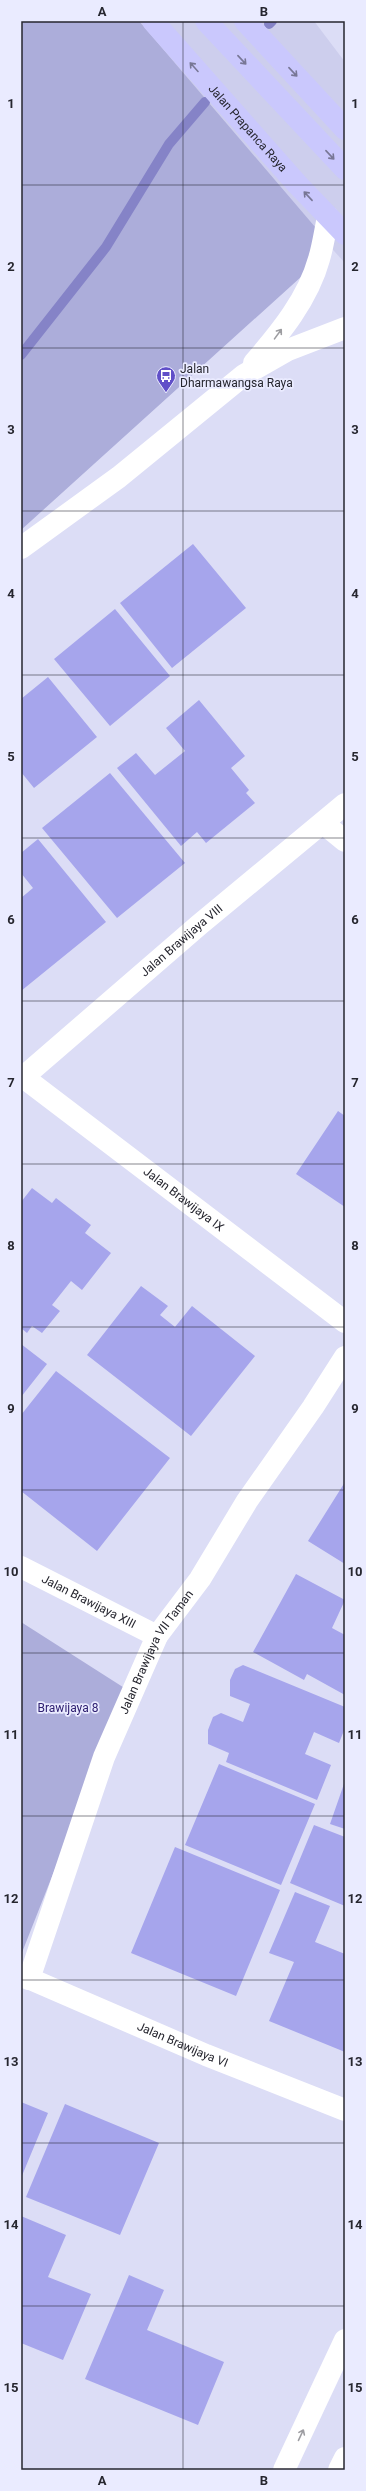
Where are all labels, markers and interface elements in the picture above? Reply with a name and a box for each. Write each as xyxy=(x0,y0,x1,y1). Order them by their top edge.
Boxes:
text: A xyxy=(98,4,107,19)
text: B xyxy=(260,4,268,19)
one-way arrow xyxy=(237,55,246,65)
one-way arrow xyxy=(189,62,198,73)
one-way arrow xyxy=(288,67,297,77)
street label: Jalan Prapanca Raya xyxy=(205,82,290,175)
text: 1 xyxy=(7,96,15,111)
text: 1 xyxy=(351,96,359,111)
one-way arrow xyxy=(325,150,335,160)
one-way arrow xyxy=(303,191,313,201)
text: 2 xyxy=(7,259,15,274)
text: 2 xyxy=(351,259,359,274)
one-way arrow xyxy=(274,329,282,340)
place label: Jalan Dharmawangsa Raya xyxy=(180,362,293,390)
bus stop icon: Jalan Dharmawangsa Raya xyxy=(155,365,177,393)
text: 3 xyxy=(7,422,15,437)
text: 3 xyxy=(351,422,359,437)
text: 4 xyxy=(7,586,15,601)
text: 4 xyxy=(351,586,359,601)
text: 5 xyxy=(7,749,15,764)
text: 5 xyxy=(351,749,359,764)
street label: Jalan Brawijaya VIII xyxy=(137,901,225,980)
text: 6 xyxy=(7,912,15,927)
text: 6 xyxy=(351,912,359,927)
text: 7 xyxy=(7,1075,15,1090)
text: 7 xyxy=(351,1075,359,1090)
street label: Jalan Brawijaya IX xyxy=(141,1164,227,1235)
text: 8 xyxy=(7,1238,15,1253)
text: 8 xyxy=(351,1238,359,1253)
text: 9 xyxy=(7,1401,15,1416)
text: 9 xyxy=(351,1401,359,1416)
text: 10 xyxy=(4,1564,18,1579)
text: 10 xyxy=(348,1564,362,1579)
street label: Jalan Brawijaya XIII xyxy=(39,1572,138,1631)
street label: Jalan Brawijaya VII Taman xyxy=(117,1587,196,1716)
park label: Brawijaya 8 xyxy=(38,1701,99,1715)
text: 11 xyxy=(4,1727,18,1742)
text: 11 xyxy=(348,1727,362,1742)
text: 12 xyxy=(4,1891,18,1906)
text: 12 xyxy=(348,1891,362,1906)
street label: Jalan Brawijaya VI xyxy=(135,2019,230,2070)
text: 13 xyxy=(4,2054,18,2069)
text: 13 xyxy=(348,2054,362,2069)
text: 14 xyxy=(4,2217,19,2232)
text: 14 xyxy=(348,2217,363,2232)
text: 15 xyxy=(4,2380,18,2395)
text: 15 xyxy=(348,2380,362,2395)
one-way arrow xyxy=(298,2429,305,2441)
text: A xyxy=(98,2473,107,2488)
text: B xyxy=(260,2473,268,2488)

